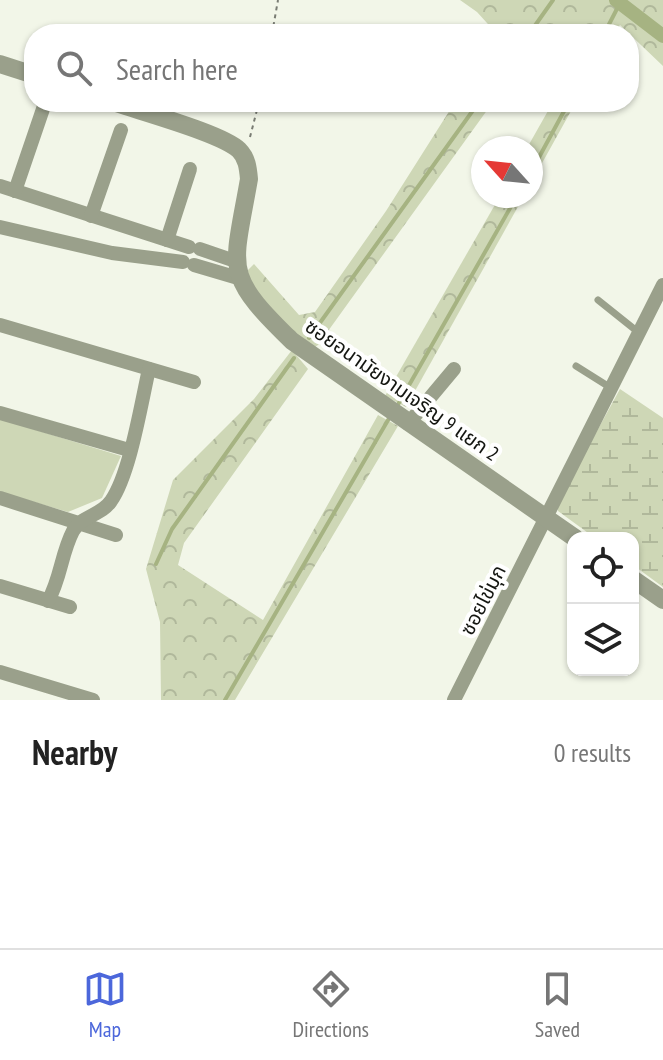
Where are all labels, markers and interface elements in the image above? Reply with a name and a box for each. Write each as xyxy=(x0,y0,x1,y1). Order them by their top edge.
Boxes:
search box xyxy=(24,24,639,112)
icon: search xyxy=(52,46,96,90)
text: Search here xyxy=(116,49,238,88)
north arrow xyxy=(471,136,543,208)
street label: ซอยอนามัยงามเจริญ 9 แยก 2 xyxy=(300,313,504,467)
map controls xyxy=(567,532,639,676)
button: locate xyxy=(567,532,639,604)
street label: ซอยไข่มุก xyxy=(454,560,512,640)
button: layers xyxy=(567,604,639,676)
text: Nearby xyxy=(32,730,117,774)
text: 0 results xyxy=(554,736,631,769)
tab: Map xyxy=(83,967,127,1043)
tab: Directions xyxy=(293,967,369,1043)
tab: Saved xyxy=(535,967,580,1043)

